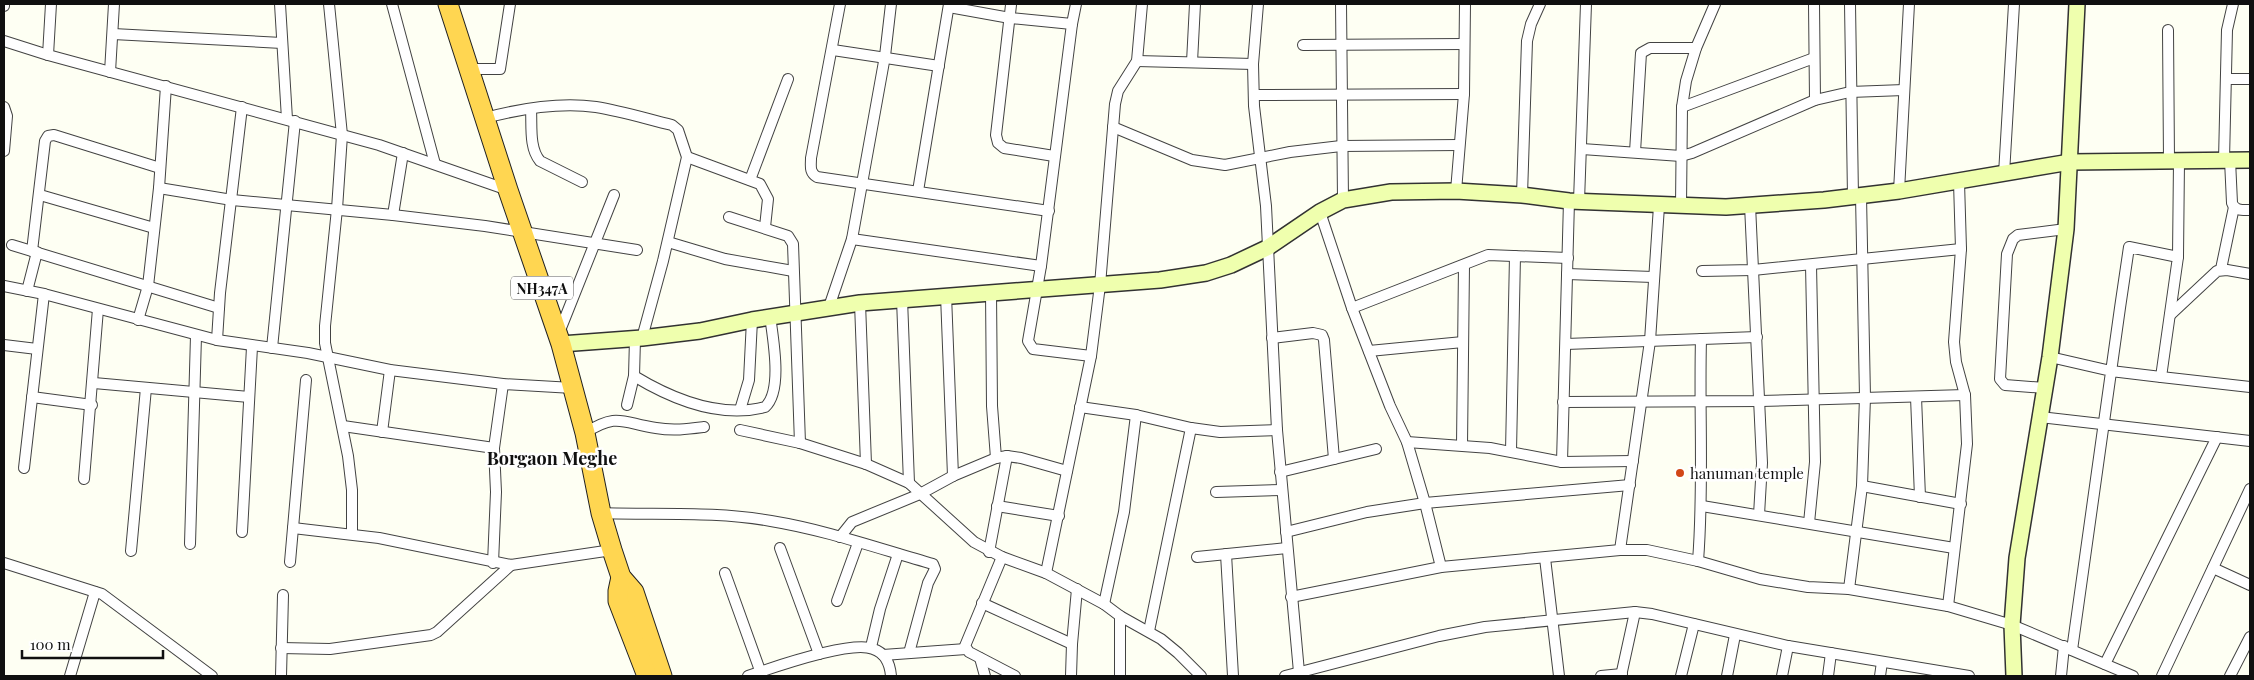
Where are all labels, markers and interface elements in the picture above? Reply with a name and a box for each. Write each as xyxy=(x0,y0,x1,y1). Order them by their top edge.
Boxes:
road number: NH347A xyxy=(511,276,573,300)
district label: Borgaon Meghe xyxy=(487,446,617,470)
place label: hanuman temple xyxy=(1690,463,1804,483)
marker: hanuman temple xyxy=(1674,467,1686,479)
scale bar xyxy=(22,628,164,660)
text: 100 m xyxy=(30,634,71,654)

